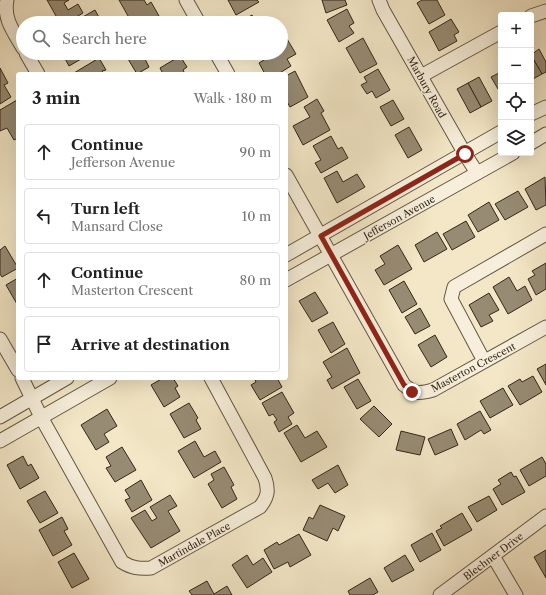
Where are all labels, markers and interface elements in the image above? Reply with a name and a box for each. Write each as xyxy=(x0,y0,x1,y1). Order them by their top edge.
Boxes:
map controls xyxy=(498,12,534,156)
button: + xyxy=(498,12,534,48)
search box xyxy=(16,16,288,60)
icon: search xyxy=(30,27,52,49)
text: Search here xyxy=(62,29,147,48)
button: − xyxy=(498,48,534,84)
street label: Marbury Road xyxy=(404,54,449,120)
button: locate xyxy=(498,84,534,120)
text: 3 min xyxy=(32,88,81,108)
text: Walk · 180 m xyxy=(193,90,272,106)
button: layers xyxy=(498,120,534,156)
text: Continue xyxy=(71,135,143,154)
icon: ahead xyxy=(33,141,55,163)
text: 90 m xyxy=(240,144,271,160)
route start xyxy=(456,145,474,163)
text: Jefferson Avenue xyxy=(71,154,175,170)
street label: Jefferson Avenue xyxy=(359,192,438,244)
text: Turn left xyxy=(71,199,140,218)
icon: left xyxy=(33,205,55,227)
text: 10 m xyxy=(242,208,271,224)
text: Mansard Close xyxy=(71,218,163,234)
text: Continue xyxy=(71,263,143,282)
icon: ahead xyxy=(33,269,55,291)
text: 80 m xyxy=(239,272,271,288)
text: Masterton Crescent xyxy=(71,282,193,298)
icon: arrive xyxy=(33,333,55,355)
text: Arrive at destination xyxy=(71,335,230,354)
street label: Masterton Crescent xyxy=(429,339,518,395)
route end xyxy=(403,383,421,401)
street label: Martindale Place xyxy=(156,519,233,570)
street label: Blechner Drive xyxy=(461,529,526,583)

